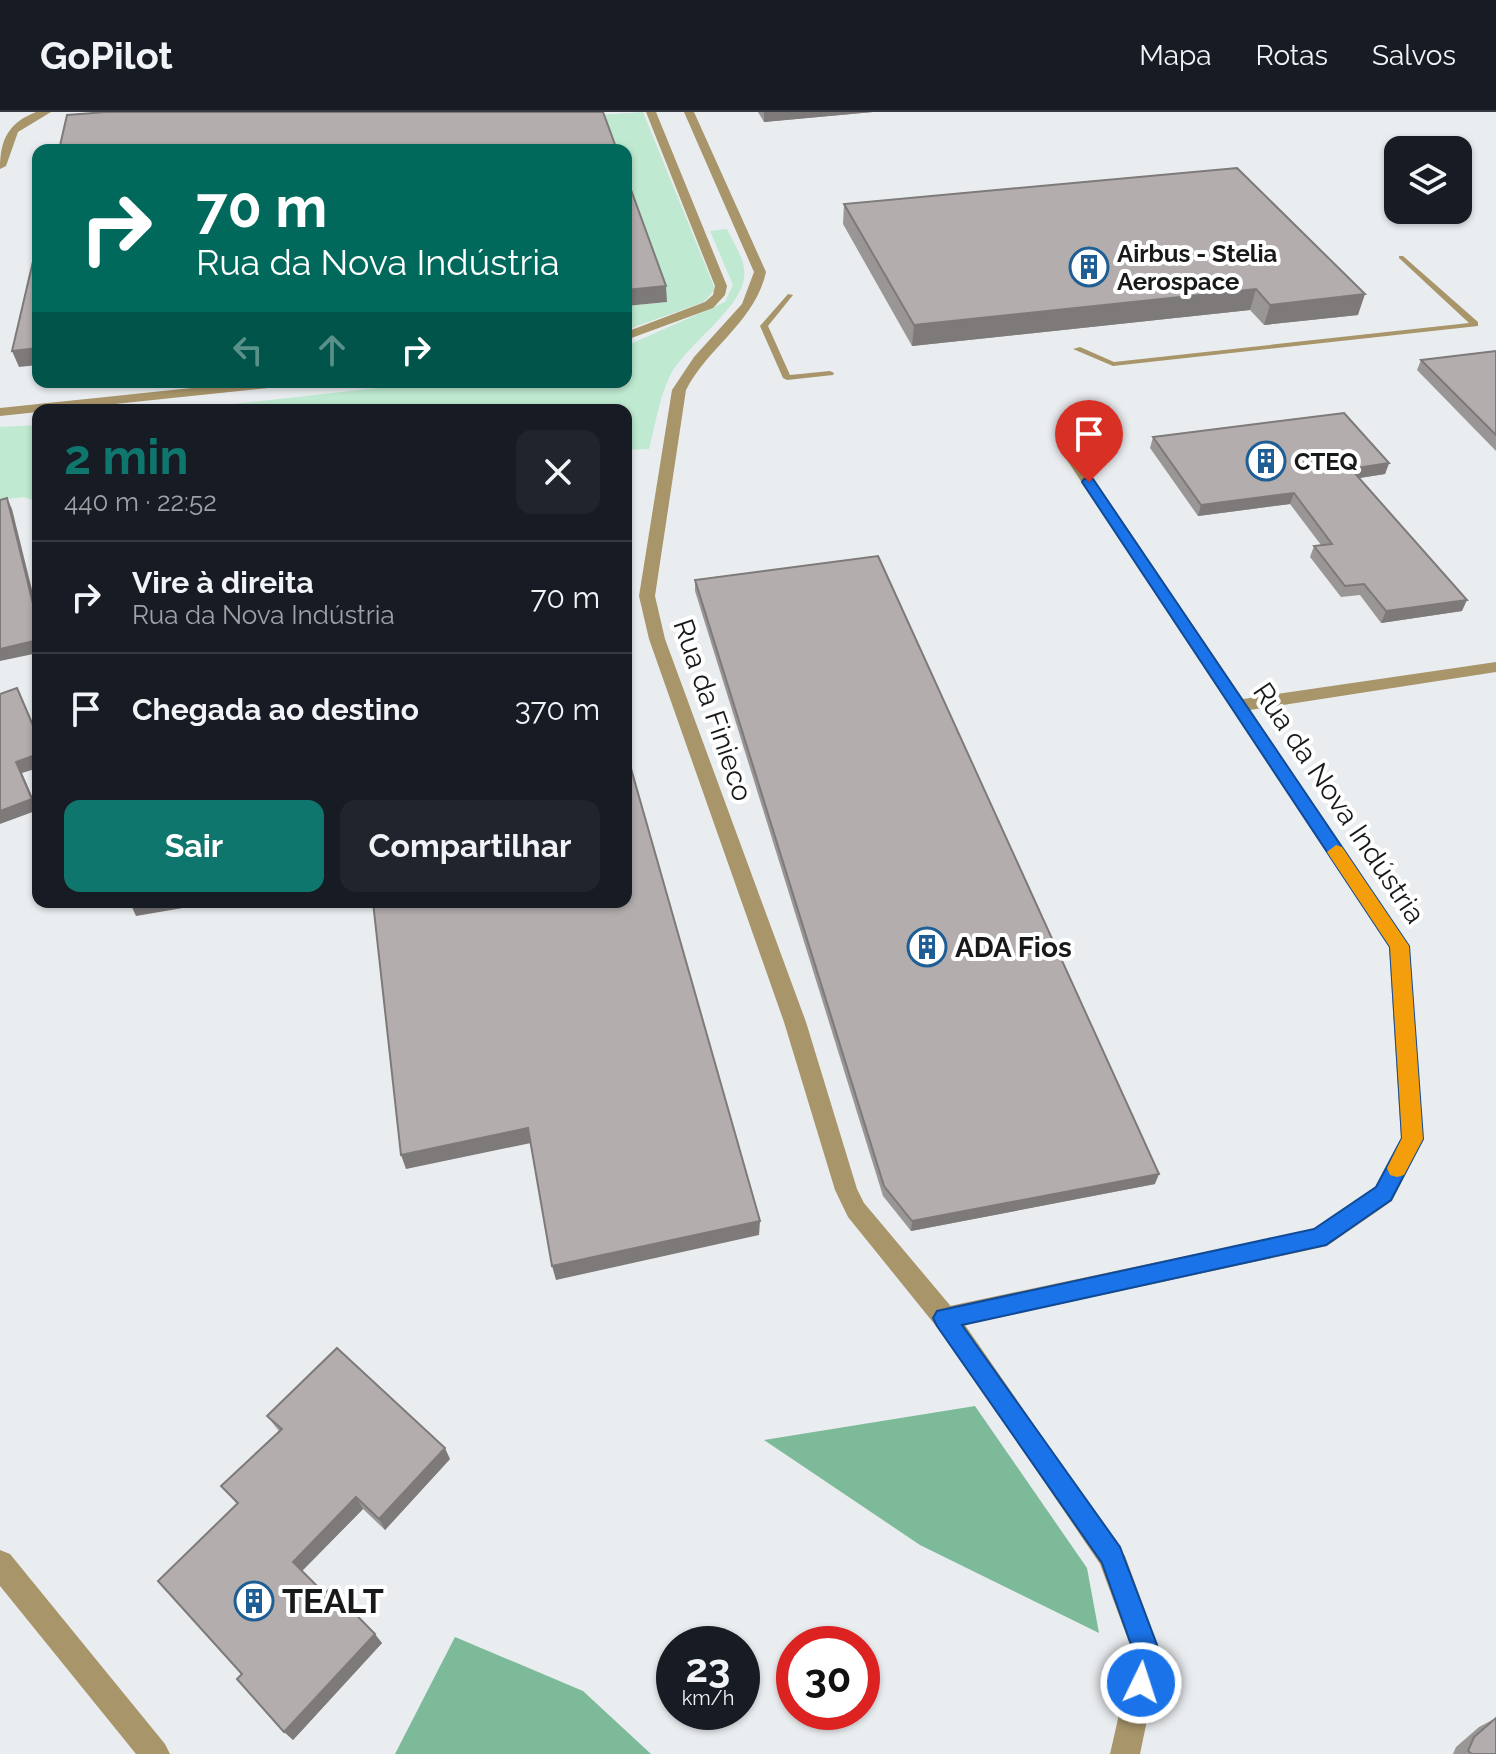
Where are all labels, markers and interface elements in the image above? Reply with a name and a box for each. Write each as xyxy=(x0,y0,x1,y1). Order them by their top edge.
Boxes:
text: GoPilot xyxy=(40,33,173,78)
text: Mapa xyxy=(1139,39,1212,72)
text: Rotas xyxy=(1256,39,1328,72)
text: Salvos xyxy=(1372,39,1456,72)
map controls xyxy=(1384,136,1472,224)
button: layers xyxy=(1384,136,1472,224)
text: 70 m xyxy=(196,174,327,240)
icon: right xyxy=(64,176,168,280)
place label: Airbus - Stelia Aerospace xyxy=(1117,239,1278,296)
text: Rua da Nova Indústria xyxy=(196,241,560,283)
building icon: Airbus - Stelia Aerospace xyxy=(1068,246,1110,288)
icon: left xyxy=(226,328,270,372)
icon: ahead xyxy=(310,328,354,372)
icon: right xyxy=(394,328,438,372)
pin xyxy=(1055,400,1123,482)
icon: arrive xyxy=(1067,412,1111,456)
text: 2 min xyxy=(64,429,189,485)
button: close xyxy=(516,430,600,514)
building icon: CTEQ xyxy=(1245,440,1287,482)
place label: CTEQ xyxy=(1294,447,1358,476)
text: 440 m · 22:52 xyxy=(64,487,217,517)
text: Vire à direita xyxy=(132,565,314,600)
icon: right xyxy=(64,575,108,619)
text: 70 m xyxy=(530,580,600,615)
text: Rua da Nova Indústria xyxy=(132,600,395,630)
street label: Rua da Finieco xyxy=(666,615,760,805)
street label: Rua da Nova Indústria xyxy=(1246,677,1432,929)
icon: arrive xyxy=(64,687,108,731)
text: Chegada ao destino xyxy=(132,692,419,727)
text: 370 m xyxy=(515,692,600,727)
button: Sair xyxy=(64,800,324,892)
button: Compartilhar xyxy=(340,800,600,892)
building icon: ADA Fios xyxy=(906,926,948,968)
place label: ADA Fios xyxy=(955,931,1072,964)
building icon: TEALT xyxy=(233,1580,275,1622)
place label: TEALT xyxy=(282,1581,384,1621)
speed limit sign: 30 xyxy=(776,1626,880,1730)
position arrow xyxy=(1099,1641,1183,1725)
text: 23 xyxy=(686,1644,730,1691)
text: km/h xyxy=(682,1686,734,1710)

